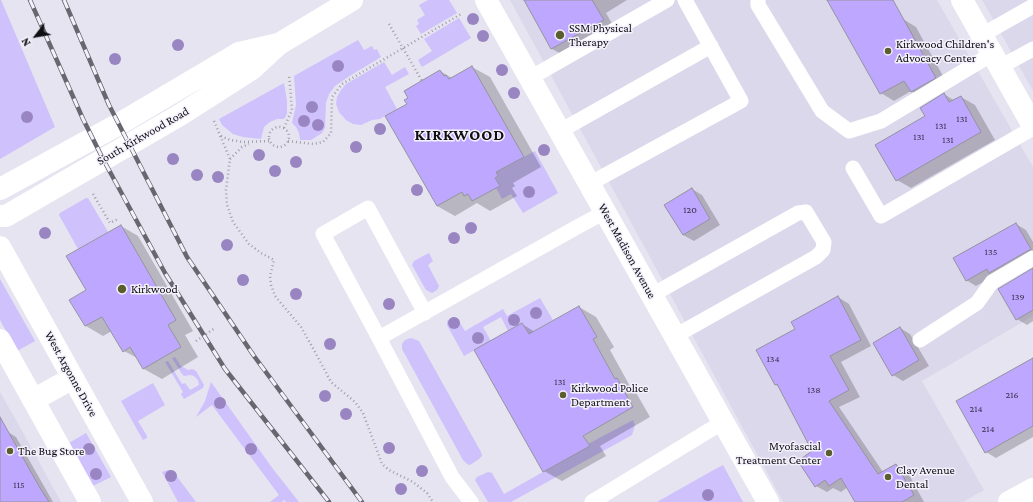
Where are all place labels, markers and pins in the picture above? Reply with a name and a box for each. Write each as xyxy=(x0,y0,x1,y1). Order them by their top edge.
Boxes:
place label: SSM Physical Therapy xyxy=(569,21,632,49)
marker: SSM Physical Therapy xyxy=(554,29,566,41)
place label: Kirkwood Children's Advocacy Center xyxy=(896,37,994,65)
marker: Kirkwood Children's Advocacy Center xyxy=(883,46,893,56)
place label: Kirkwood xyxy=(131,282,178,296)
marker: Kirkwood xyxy=(116,283,128,295)
place label: Kirkwood Police Department xyxy=(571,381,648,409)
marker: Kirkwood Police Department xyxy=(558,390,568,400)
place label: Myofascial Treatment Center xyxy=(736,439,821,467)
place label: The Bug Store xyxy=(18,444,84,458)
marker: The Bug Store xyxy=(5,446,15,456)
marker: Myofascial Treatment Center xyxy=(824,448,834,458)
place label: Clay Avenue Dental xyxy=(896,463,955,491)
marker: Clay Avenue Dental xyxy=(883,472,893,482)

